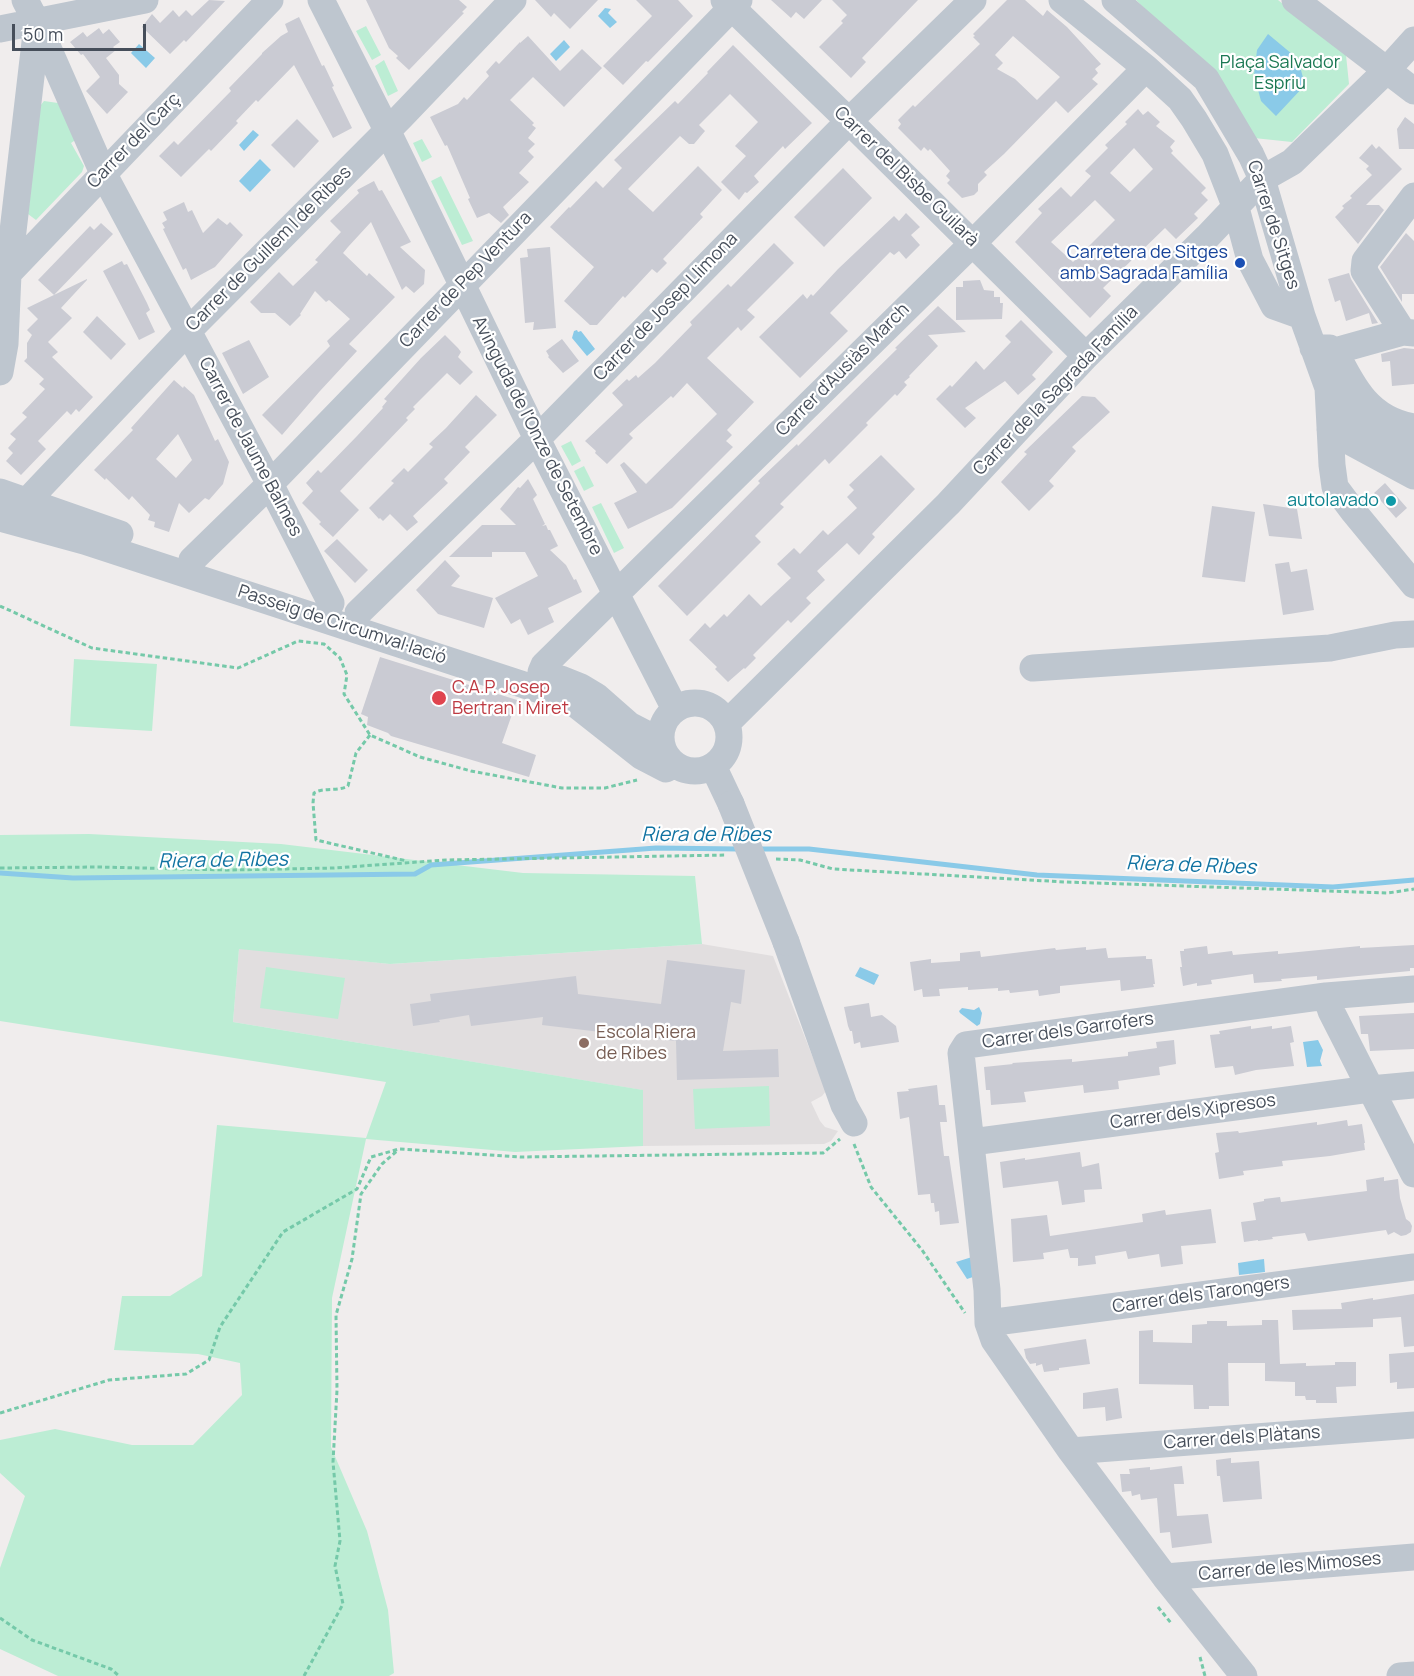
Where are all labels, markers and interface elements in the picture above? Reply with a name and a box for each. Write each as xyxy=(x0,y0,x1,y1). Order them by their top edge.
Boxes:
scale bar xyxy=(15,12,148,50)
text: 50 m xyxy=(23,22,63,46)
park label: Plaça Salvador Espriu xyxy=(1220,52,1340,94)
street label: Carrer del Carç xyxy=(83,89,185,193)
street label: Carrer del Bisbe Guilarà xyxy=(829,102,983,252)
street label: Carrer de Sitges xyxy=(1242,158,1304,292)
street label: Carrer de Guillem I de Ribes xyxy=(182,162,356,336)
street label: Carrer de Pep Ventura xyxy=(395,207,537,353)
street label: Carrer de Josep Llimona xyxy=(589,228,743,386)
place label: Carretera de Sitges amb Sagrada Família xyxy=(1060,242,1228,284)
marker: Carretera de Sitges amb Sagrada Família xyxy=(1233,256,1247,270)
street label: Carrer d'Ausiàs March xyxy=(772,299,914,441)
street label: Carrer de la Sagrada Família xyxy=(969,302,1143,480)
street label: Avinguda de l'Onze de Setembre xyxy=(467,313,607,559)
street label: Carrer de Jaume Balmes xyxy=(194,354,306,540)
place label: autolavado xyxy=(1287,490,1379,512)
marker: autolavado xyxy=(1384,494,1398,508)
street label: Passeig de Circumval·lació xyxy=(235,581,449,669)
place label: C.A.P. Josep Bertran i Miret xyxy=(452,677,569,720)
marker: C.A.P. Josep Bertran i Miret xyxy=(430,689,448,707)
water label: Riera de Ribes xyxy=(641,823,771,847)
water label: Riera de Ribes xyxy=(158,848,288,874)
water label: Riera de Ribes xyxy=(1126,852,1256,880)
street label: Carrer dels Garrofers xyxy=(981,1008,1155,1054)
place label: Escola Riera de Ribes xyxy=(596,1022,696,1064)
marker: Escola Riera de Ribes xyxy=(577,1036,591,1050)
street label: Carrer dels Xipresos xyxy=(1109,1090,1277,1134)
street label: Carrer dels Tarongers xyxy=(1111,1272,1291,1318)
street label: Carrer dels Plàtans xyxy=(1163,1422,1321,1454)
street label: Carrer de les Mimoses xyxy=(1198,1548,1382,1586)

